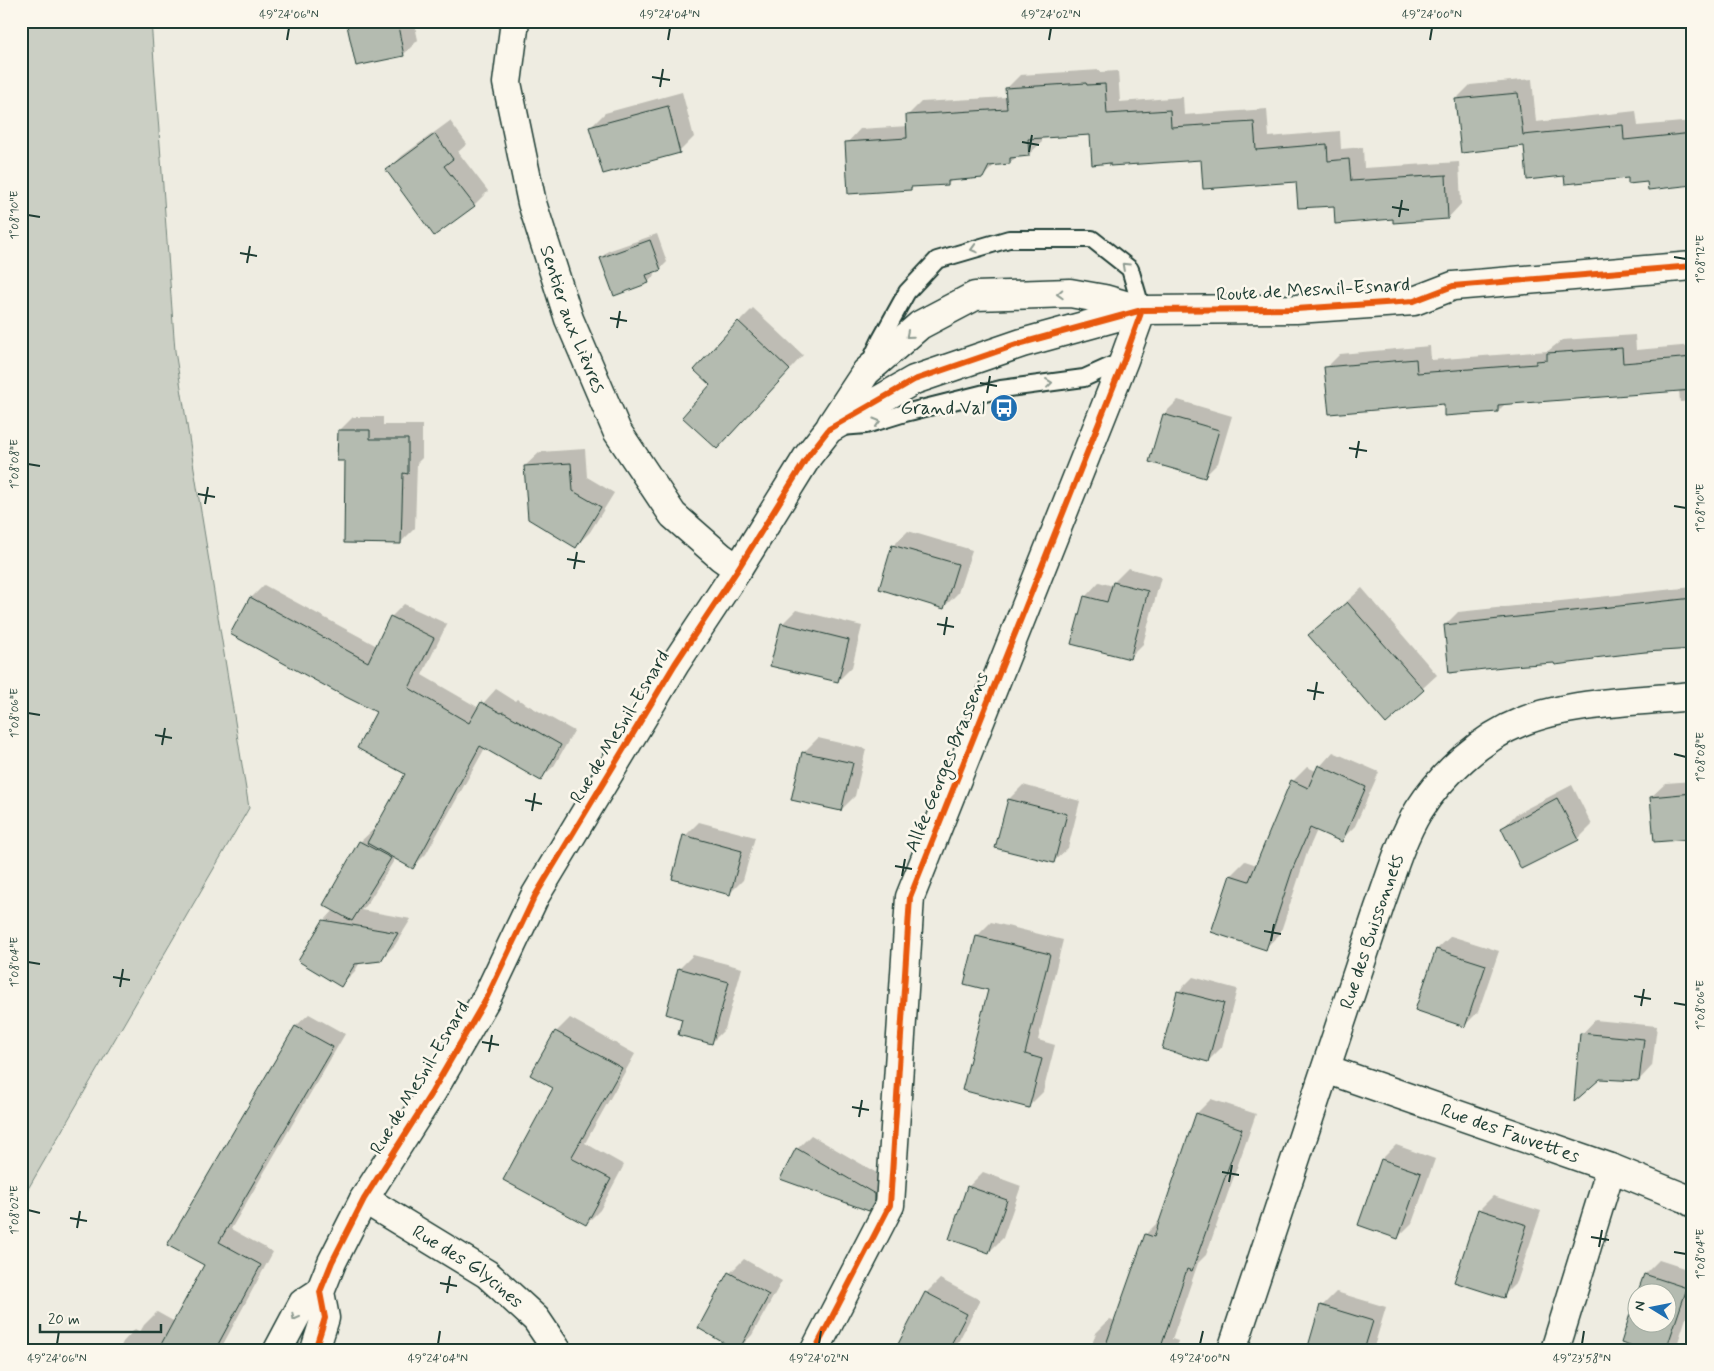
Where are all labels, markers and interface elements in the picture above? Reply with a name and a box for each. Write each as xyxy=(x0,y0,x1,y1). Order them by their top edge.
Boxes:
text: 49°24'06"N xyxy=(259,7,319,23)
text: 49°24'04"N xyxy=(640,7,700,23)
text: 49°24'02"N xyxy=(1021,7,1081,23)
text: 49°24'00"N xyxy=(1402,7,1462,23)
text: 1°08'10"E xyxy=(7,191,23,239)
text: 1°08'12"E xyxy=(1693,235,1709,283)
street label: Sentier aux Lièvres xyxy=(534,242,612,397)
one-way arrow xyxy=(970,244,978,254)
one-way arrow xyxy=(1122,263,1131,272)
street label: Route de Mesnil-Esnard xyxy=(1215,272,1411,308)
one-way arrow xyxy=(1056,288,1064,299)
one-way arrow xyxy=(905,329,914,338)
one-way arrow xyxy=(1046,378,1054,389)
bus stop icon: Grand Val xyxy=(989,393,1019,423)
place label: Grand Val xyxy=(900,396,985,421)
one-way arrow xyxy=(873,417,881,427)
text: 1°08'08"E xyxy=(7,439,23,489)
text: 1°08'10"E xyxy=(1693,484,1709,532)
street label: Rue de Mesnil-Esnard xyxy=(564,646,676,808)
street label: Allée Georges Brassens xyxy=(899,668,997,857)
text: 1°08'06"E xyxy=(7,688,23,738)
text: 1°08'08"E xyxy=(1693,732,1709,782)
street label: Rue des Buissonnets xyxy=(1334,851,1409,1012)
text: 1°08'04"E xyxy=(7,937,23,987)
text: 1°08'06"E xyxy=(1693,980,1709,1030)
street label: Rue de Mesnil-Esnard xyxy=(364,997,476,1159)
street label: Rue des Fauvettes xyxy=(1437,1097,1584,1169)
text: 1°08'02"E xyxy=(7,1185,23,1235)
street label: Rue des Glycines xyxy=(408,1219,529,1314)
text: 1°08'04"E xyxy=(1693,1229,1709,1279)
north arrow xyxy=(1626,1284,1676,1334)
text: N xyxy=(1631,1300,1650,1312)
scale bar xyxy=(40,1301,161,1333)
text: 20 m xyxy=(48,1310,80,1330)
one-way arrow xyxy=(292,1312,302,1321)
text: 49°24'06"N xyxy=(27,1351,87,1367)
text: 49°24'04"N xyxy=(408,1351,468,1367)
text: 49°24'02"N xyxy=(789,1351,849,1367)
text: 49°24'00"N xyxy=(1170,1351,1230,1367)
text: 49°23'58"N xyxy=(1553,1351,1611,1367)

